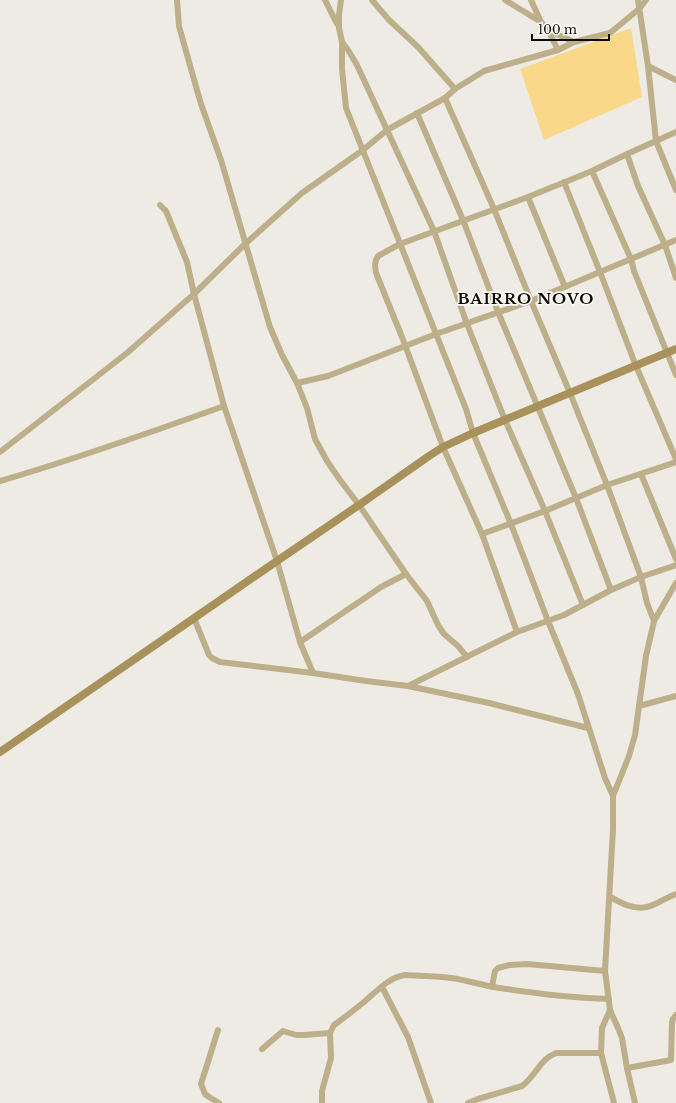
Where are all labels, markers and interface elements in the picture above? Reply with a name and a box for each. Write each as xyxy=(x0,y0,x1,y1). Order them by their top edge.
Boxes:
scale bar xyxy=(532,16,609,42)
text: 100 m xyxy=(538,22,577,37)
district label: BAIRRO NOVO xyxy=(458,289,594,308)

